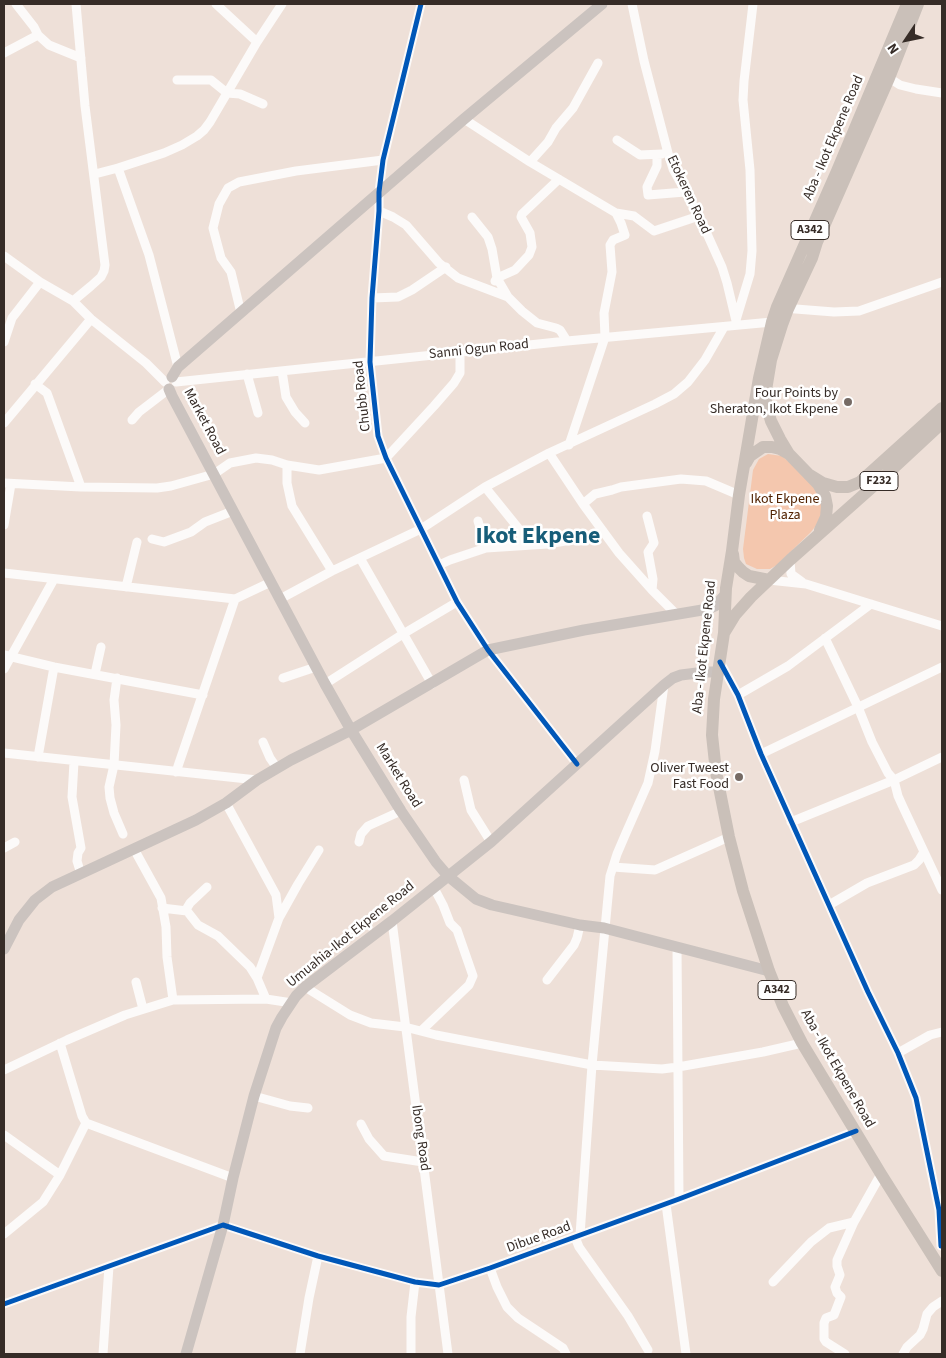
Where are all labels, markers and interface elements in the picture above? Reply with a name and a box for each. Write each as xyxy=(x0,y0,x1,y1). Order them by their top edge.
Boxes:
north arrow xyxy=(881,15,931,65)
text: N xyxy=(883,39,904,58)
street label: Aba - Ikot Ekpene Road xyxy=(800,73,868,203)
street label: Etokeren Road xyxy=(662,153,714,237)
road number: A342 xyxy=(791,220,829,240)
street label: Sanni Ogun Road xyxy=(428,336,530,364)
street label: Chubb Road xyxy=(351,360,375,432)
street label: Market Road xyxy=(179,386,229,458)
place label: Four Points by Sheraton, Ikot Ekpene xyxy=(710,386,838,418)
marker: Four Points by Sheraton, Ikot Ekpene xyxy=(842,396,854,408)
road number: F232 xyxy=(860,472,898,491)
park label: Ikot Ekpene Plaza xyxy=(751,492,819,524)
district label: Ikot Ekpene xyxy=(475,524,601,552)
street label: Aba - Ikot Ekpene Road xyxy=(690,580,720,714)
street label: Market Road xyxy=(371,741,425,811)
place label: Oliver Tweest Fast Food xyxy=(650,761,729,794)
marker: Oliver Tweest Fast Food xyxy=(733,771,745,783)
street label: Umuahia-Ikot Ekpene Road xyxy=(284,878,418,992)
road number: A342 xyxy=(758,980,796,1000)
street label: Aba - Ikot Ekpene Road xyxy=(796,1007,878,1131)
street label: Ibong Road xyxy=(407,1104,433,1172)
street label: Dibue Road xyxy=(505,1219,573,1257)

